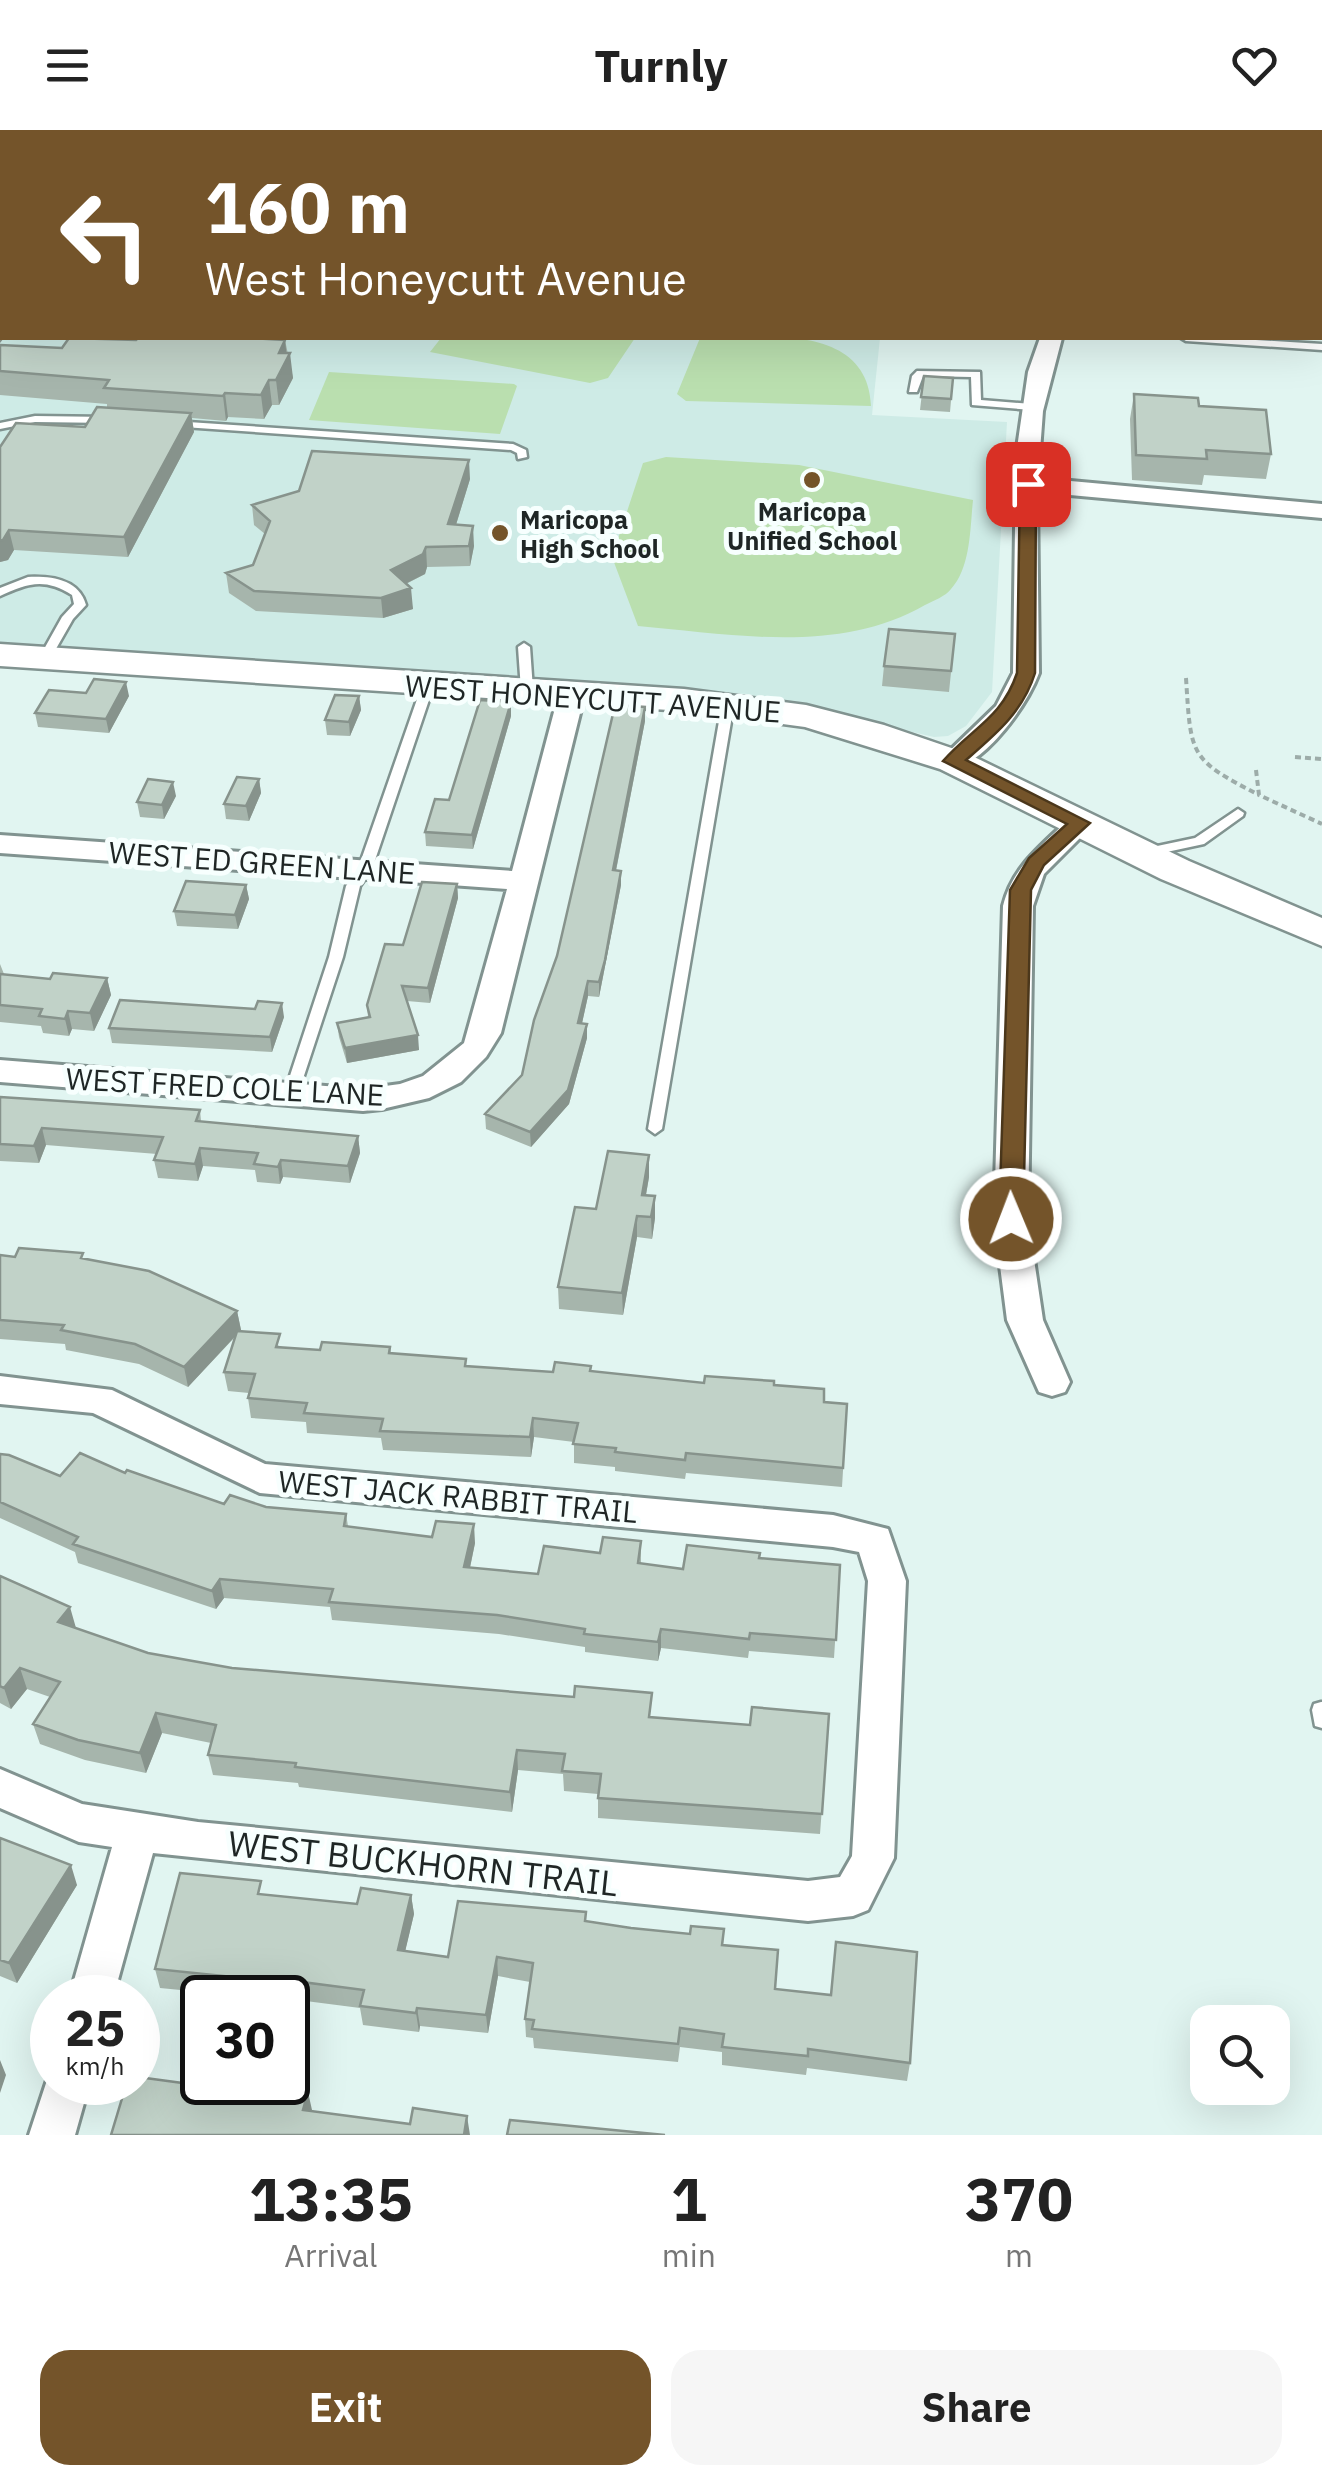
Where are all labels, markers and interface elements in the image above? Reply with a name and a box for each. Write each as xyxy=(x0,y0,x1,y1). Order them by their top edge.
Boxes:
text: Turnly xyxy=(594,36,728,94)
icon: menu xyxy=(40,38,95,93)
icon: heart xyxy=(1227,38,1282,93)
text: 160 m xyxy=(205,161,410,252)
icon: left xyxy=(40,170,170,300)
text: West Honeycutt Avenue xyxy=(205,249,687,307)
pin xyxy=(986,442,1071,527)
icon: arrive xyxy=(1001,457,1056,512)
marker: Maricopa Unified School xyxy=(801,469,823,491)
place label: Maricopa Unified School xyxy=(727,495,897,557)
place label: Maricopa High School xyxy=(520,503,659,565)
marker: Maricopa High School xyxy=(489,522,511,544)
street label: WEST HONEYCUTT AVENUE xyxy=(404,665,782,731)
street label: WEST ED GREEN LANE xyxy=(107,832,417,892)
street label: WEST FRED COLE LANE xyxy=(65,1058,385,1114)
position arrow xyxy=(959,1167,1063,1271)
street label: WEST JACK RABBIT TRAIL xyxy=(277,1461,639,1531)
street label: WEST BUCKHORN TRAIL xyxy=(226,1820,620,1906)
speed limit sign: 30 xyxy=(180,1975,310,2105)
text: 25 xyxy=(65,1995,125,2060)
map controls xyxy=(1190,2005,1290,2105)
button: search xyxy=(1190,2005,1290,2105)
text: km/h xyxy=(66,2049,124,2082)
text: 13:35 xyxy=(249,2159,413,2238)
text: 1 xyxy=(671,2159,707,2238)
text: 370 xyxy=(965,2159,1073,2238)
text: Arrival xyxy=(284,2234,378,2276)
text: min xyxy=(662,2234,716,2276)
text: m xyxy=(1005,2234,1033,2276)
button: Exit xyxy=(40,2350,651,2465)
button: Share xyxy=(671,2350,1282,2465)

